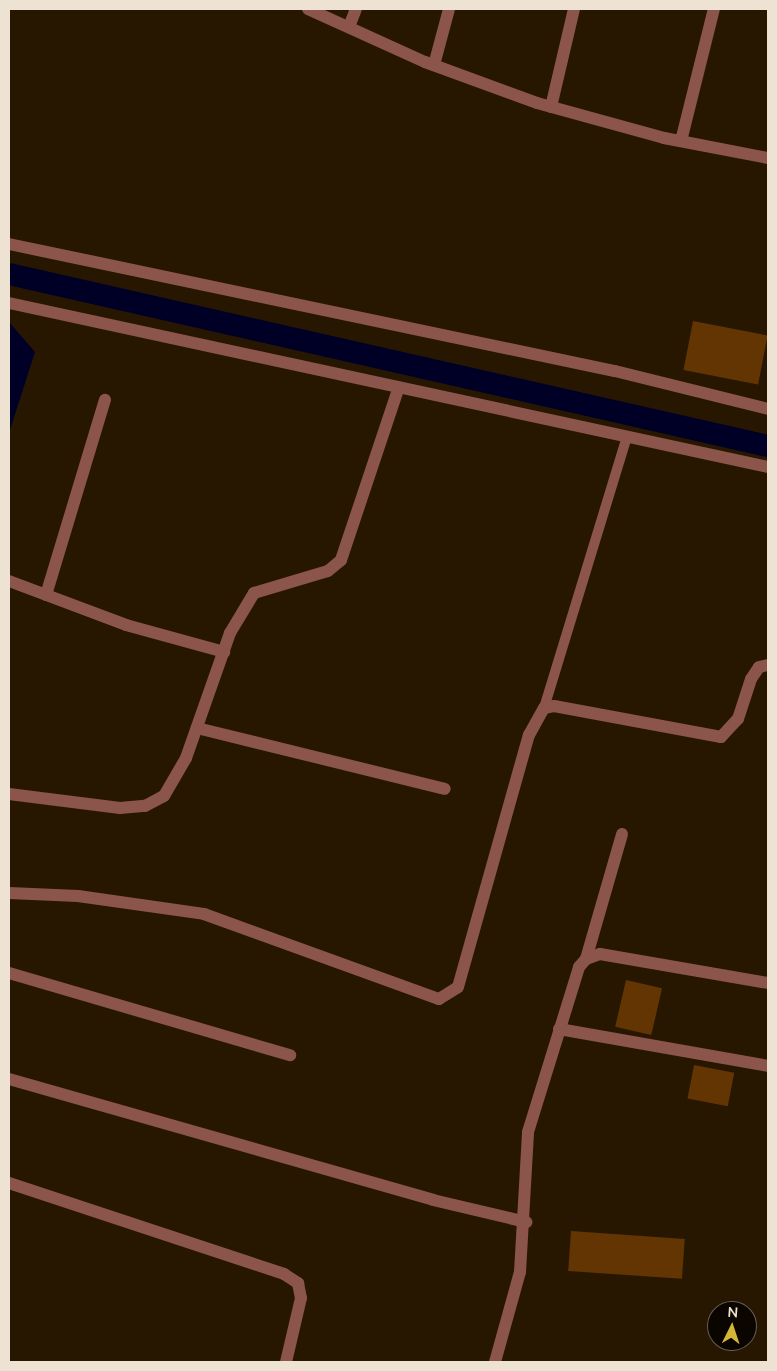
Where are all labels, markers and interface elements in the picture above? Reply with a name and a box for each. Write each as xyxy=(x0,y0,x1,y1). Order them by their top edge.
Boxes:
north arrow xyxy=(707,1301,757,1351)
text: N xyxy=(727,1303,739,1321)

